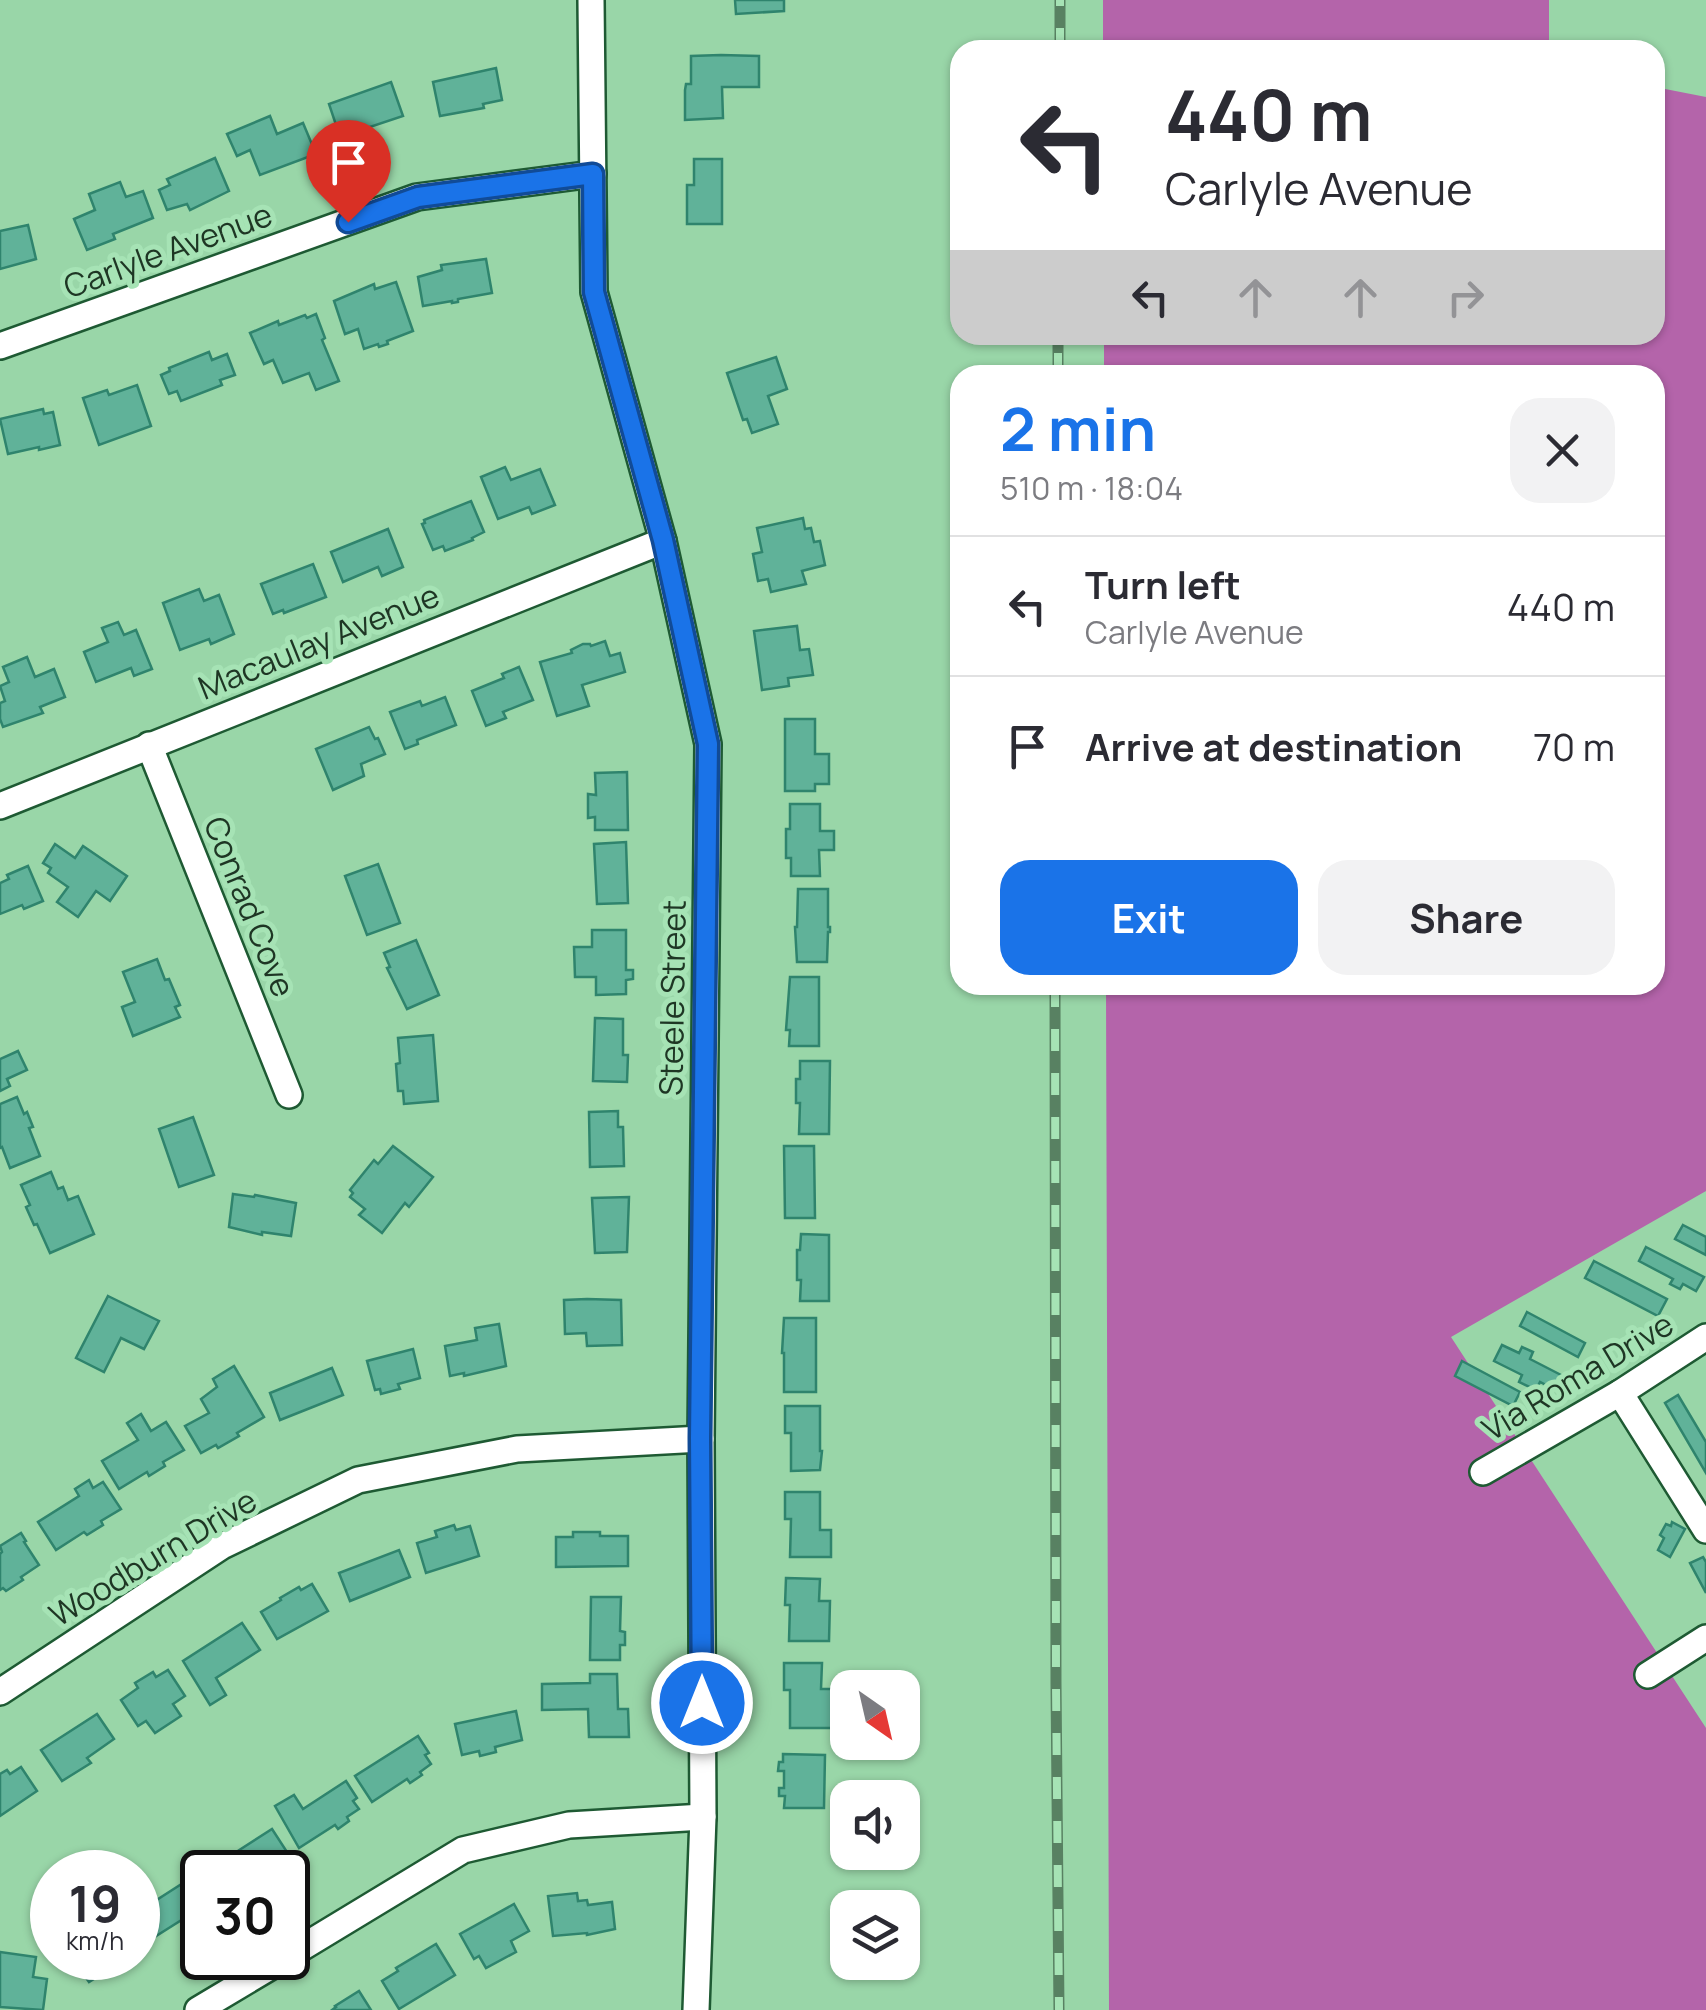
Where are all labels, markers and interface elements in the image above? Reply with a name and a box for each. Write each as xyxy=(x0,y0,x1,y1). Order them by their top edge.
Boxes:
text: 440 m xyxy=(1165,66,1372,162)
icon: left xyxy=(1000,80,1130,210)
pin xyxy=(306,120,391,223)
icon: arrive xyxy=(321,135,376,190)
text: Carlyle Avenue xyxy=(1165,157,1473,219)
street label: Carlyle Avenue xyxy=(57,192,278,308)
icon: left xyxy=(1123,270,1178,325)
icon: ahead xyxy=(1228,270,1283,325)
icon: ahead xyxy=(1333,270,1388,325)
icon: right xyxy=(1438,270,1493,325)
text: 2 min xyxy=(1000,387,1156,469)
button: close xyxy=(1510,398,1615,503)
text: 510 m · 18:04 xyxy=(1000,466,1183,510)
text: Turn left xyxy=(1085,558,1241,610)
street label: Macaulay Avenue xyxy=(192,573,446,709)
icon: left xyxy=(1000,579,1055,634)
text: 440 m xyxy=(1507,580,1615,632)
text: Carlyle Avenue xyxy=(1085,610,1304,654)
icon: arrive xyxy=(1000,719,1055,774)
text: Arrive at destination xyxy=(1085,720,1462,772)
text: 70 m xyxy=(1533,720,1615,772)
street label: Conrad Cove xyxy=(194,810,306,1003)
button: Exit xyxy=(1000,860,1298,975)
button: Share xyxy=(1318,860,1615,975)
street label: Steele Street xyxy=(648,900,696,1096)
street label: Via Roma Drive xyxy=(1474,1302,1681,1451)
street label: Woodburn Drive xyxy=(41,1478,264,1636)
position arrow xyxy=(650,1651,754,1755)
north arrow xyxy=(830,1670,920,1760)
map controls xyxy=(830,1670,920,1980)
button: sound xyxy=(830,1780,920,1870)
speed limit sign: 30 xyxy=(180,1850,310,1980)
text: 19 xyxy=(69,1869,121,1937)
button: layers xyxy=(830,1890,920,1980)
text: km/h xyxy=(66,1923,124,1958)

